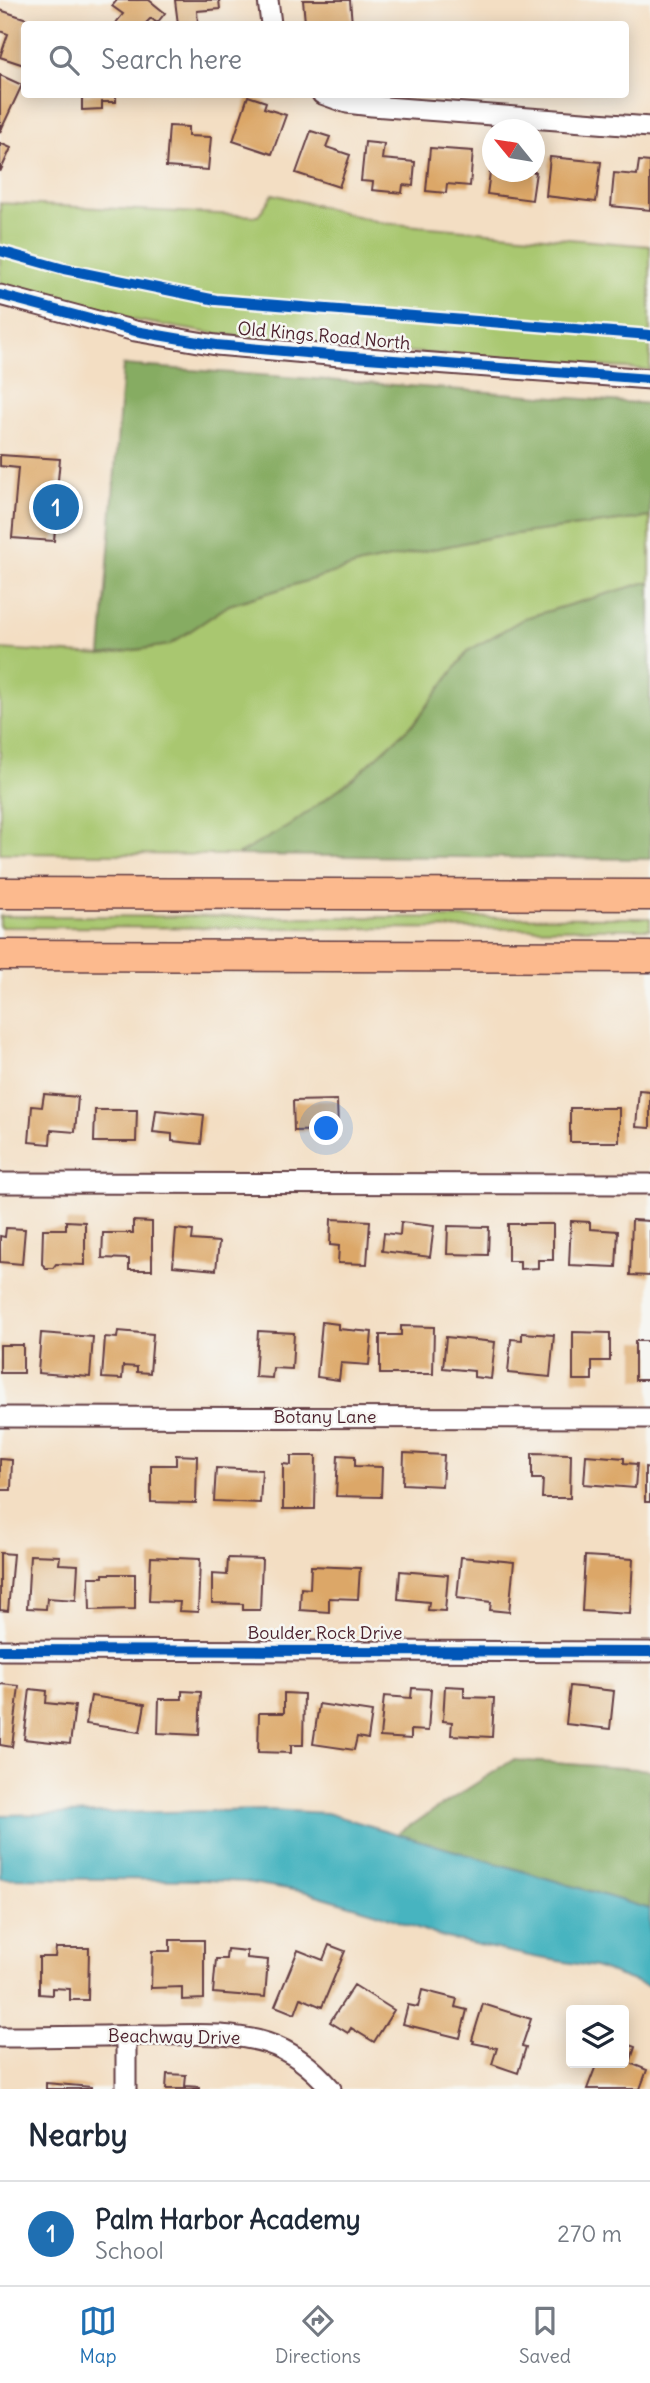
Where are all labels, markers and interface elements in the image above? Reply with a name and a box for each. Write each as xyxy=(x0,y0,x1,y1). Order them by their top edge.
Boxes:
search box xyxy=(21,21,629,98)
icon: search xyxy=(45,41,83,79)
text: Search here xyxy=(101,43,242,76)
north arrow xyxy=(482,119,545,182)
street label: Old Kings Road North xyxy=(237,316,412,355)
pin: 1 xyxy=(33,481,79,533)
your location xyxy=(309,1111,343,1145)
street label: Botany Lane xyxy=(273,1405,377,1428)
street label: Boulder Rock Drive xyxy=(248,1621,402,1644)
map controls xyxy=(566,2005,629,2068)
button: layers xyxy=(566,2005,629,2068)
street label: Beachway Drive xyxy=(108,2024,240,2049)
text: Nearby xyxy=(28,2116,128,2154)
text: Palm Harbor Academy xyxy=(95,2203,361,2236)
text: 1 xyxy=(46,2219,56,2248)
text: 270 m xyxy=(557,2219,622,2248)
text: School xyxy=(95,2236,164,2265)
tab: Map xyxy=(79,2302,117,2368)
tab: Directions xyxy=(275,2302,361,2368)
tab: Saved xyxy=(519,2302,571,2368)

